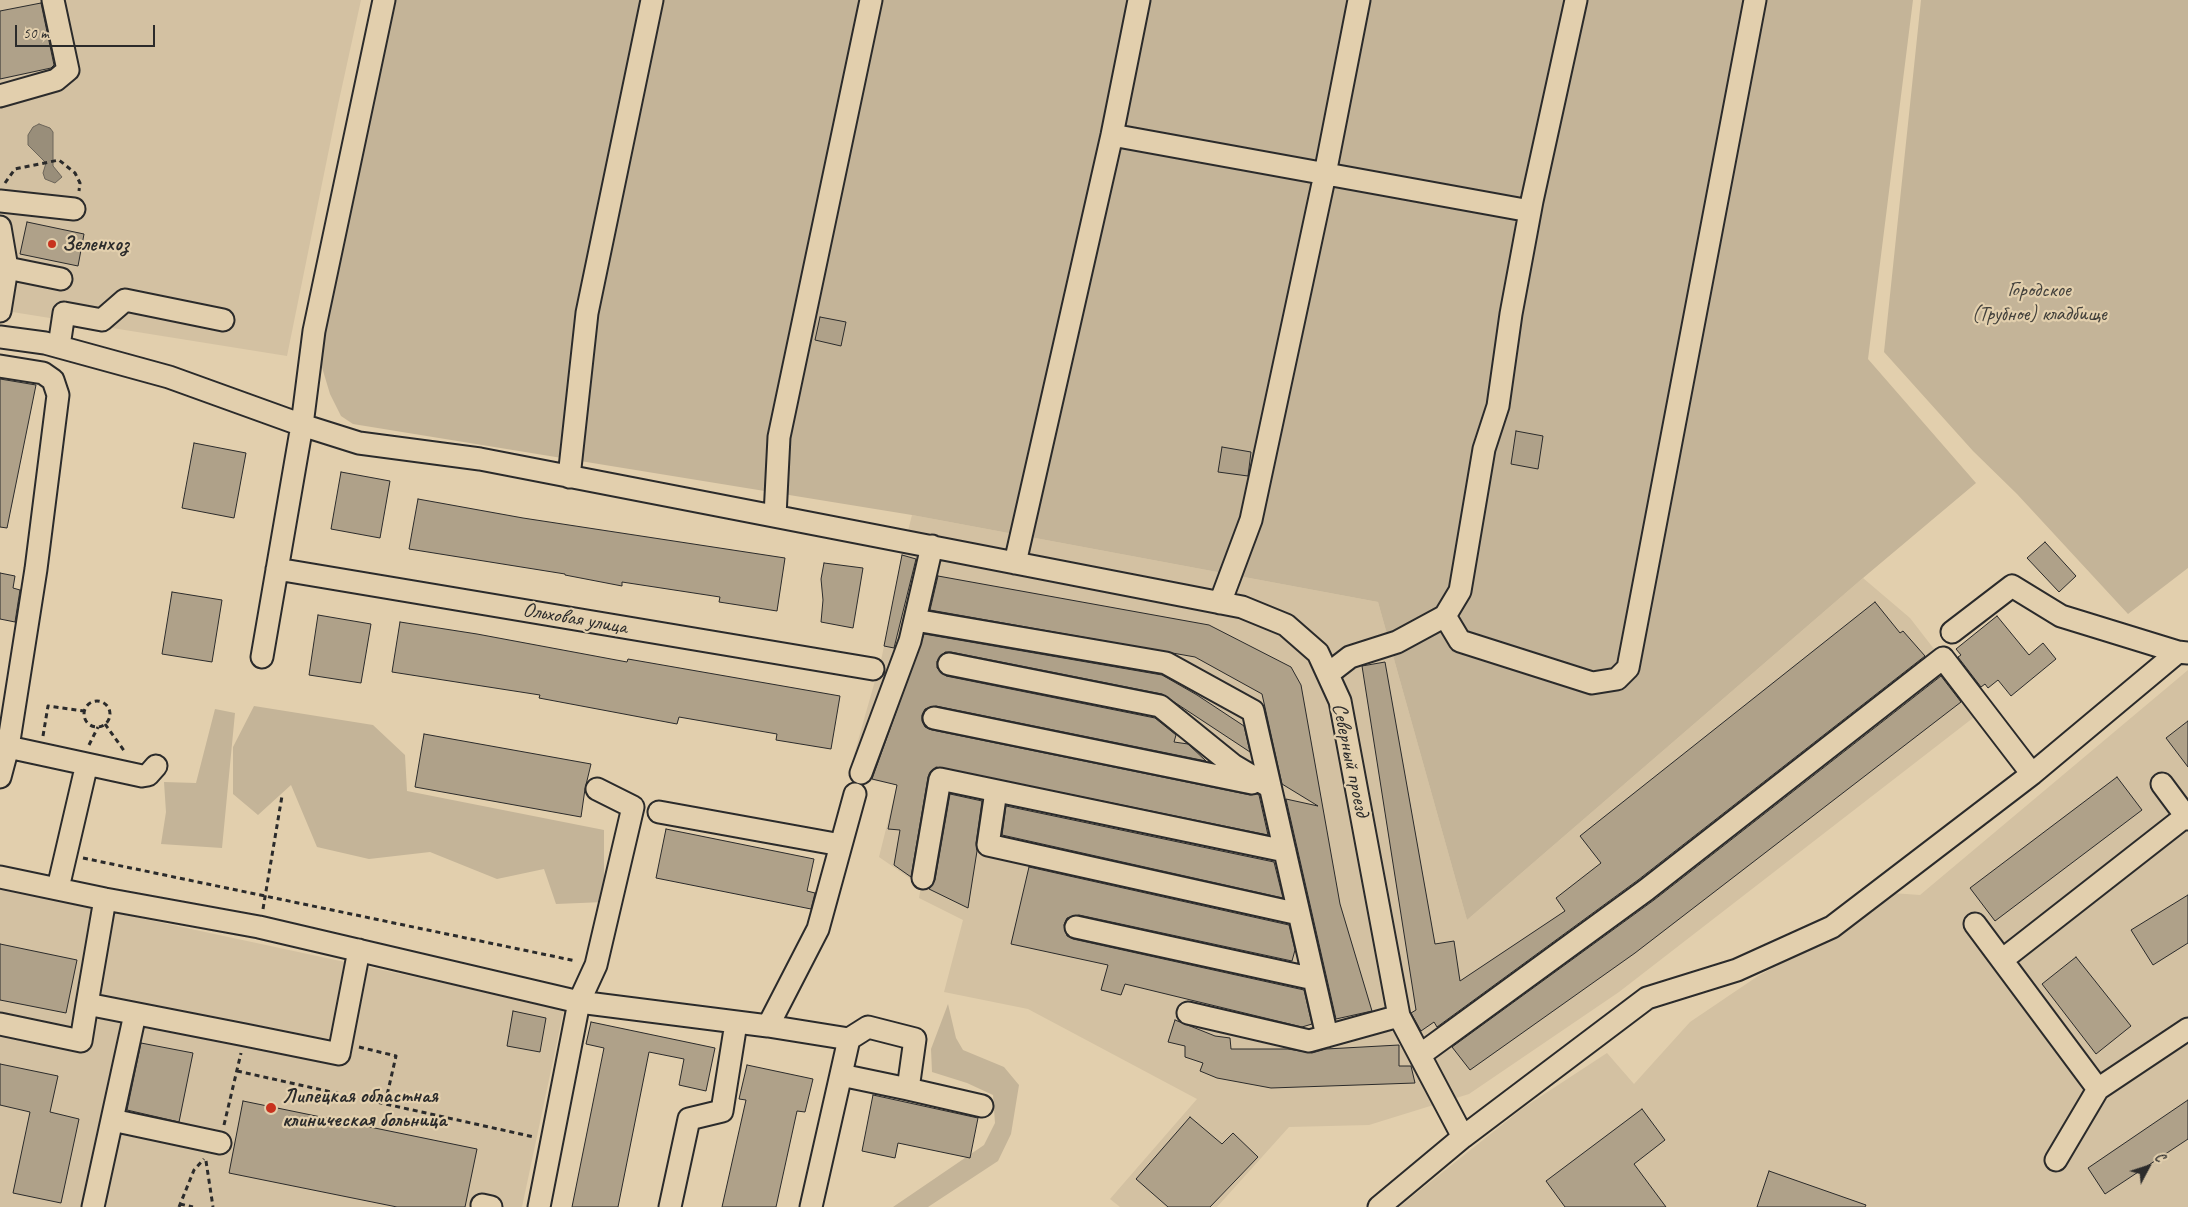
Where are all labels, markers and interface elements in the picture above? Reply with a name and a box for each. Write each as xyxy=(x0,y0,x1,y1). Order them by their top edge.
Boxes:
scale bar xyxy=(18,15,158,47)
text: 50 m xyxy=(23,24,49,43)
place label: Зеленхоз xyxy=(62,231,129,257)
marker: Зеленхоз xyxy=(46,238,58,250)
park label: Городское (Трубное) кладбище xyxy=(1971,277,2107,327)
street label: Ольховая улица xyxy=(521,597,629,641)
street label: Северный проезд xyxy=(1326,701,1374,819)
place label: Липецкая областная клиническая больница xyxy=(282,1083,446,1133)
marker: Липецкая областная клиническая больница xyxy=(264,1101,278,1115)
north arrow xyxy=(2123,1142,2173,1192)
text: С xyxy=(2151,1149,2169,1165)

